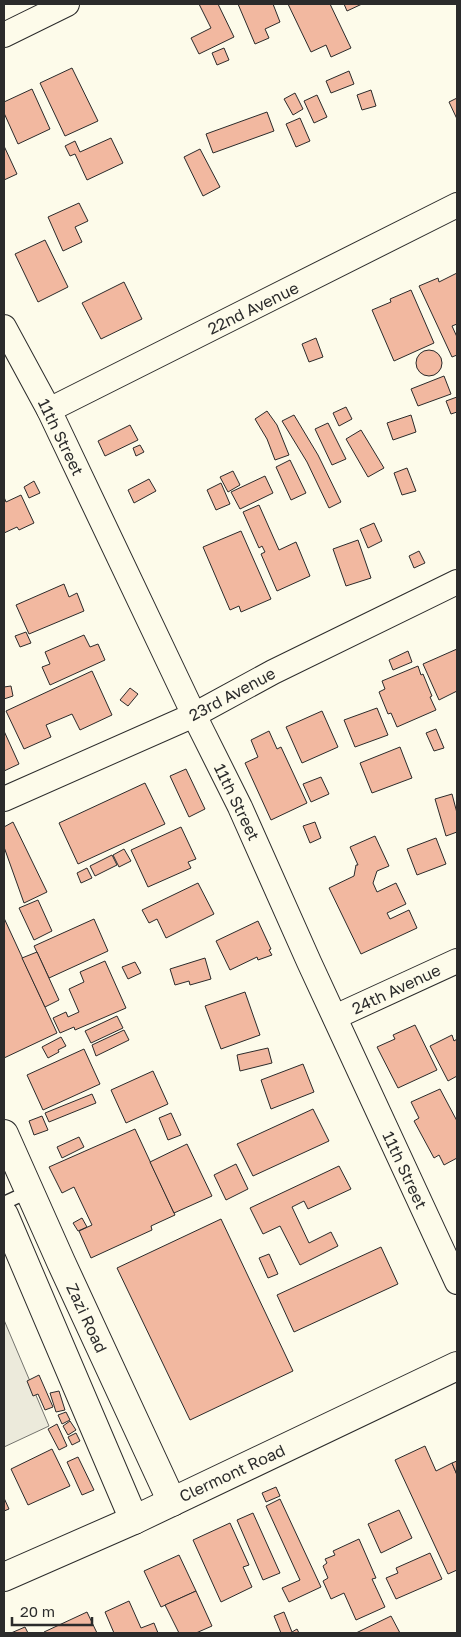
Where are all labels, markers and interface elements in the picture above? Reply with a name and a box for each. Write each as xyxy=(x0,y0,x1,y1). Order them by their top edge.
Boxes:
street label: 22nd Avenue xyxy=(204,277,302,339)
street label: 11th Street xyxy=(34,395,88,479)
street label: 23rd Avenue xyxy=(185,663,279,725)
street label: 11th Street xyxy=(210,760,264,844)
street label: 24th Avenue xyxy=(348,960,444,1018)
street label: 11th Street xyxy=(378,1128,432,1212)
street label: Zazi Road xyxy=(62,1280,112,1356)
street label: Clermont Road xyxy=(176,1440,288,1506)
scale bar xyxy=(12,1594,92,1626)
text: 20 m xyxy=(20,1602,55,1620)

